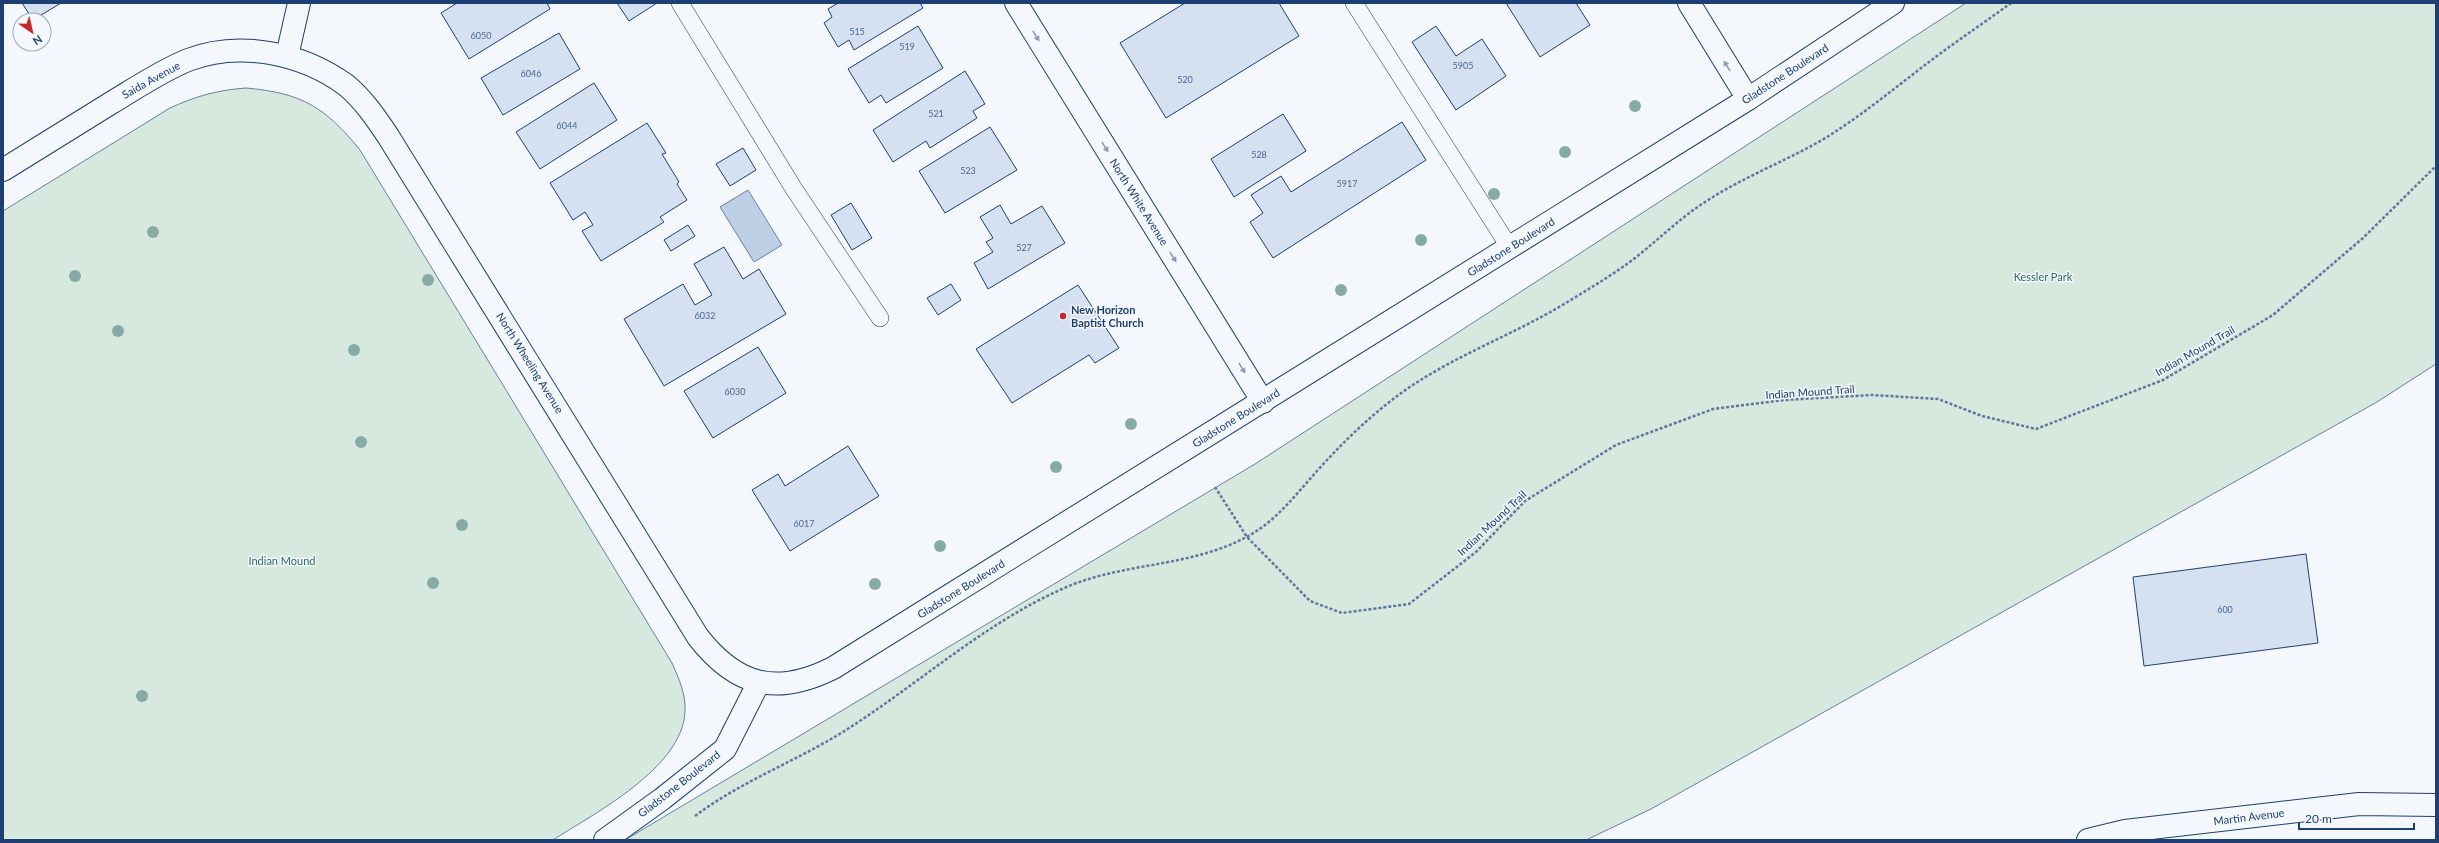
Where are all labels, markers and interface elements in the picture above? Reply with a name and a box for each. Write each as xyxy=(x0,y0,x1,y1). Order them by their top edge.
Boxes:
north arrow xyxy=(12,12,52,52)
house number: 515 xyxy=(849,26,865,37)
house number: 6050 xyxy=(471,30,491,41)
one-way arrow xyxy=(1033,30,1040,42)
text: N xyxy=(31,33,45,48)
house number: 519 xyxy=(899,41,915,52)
street label: Gladstone Boulevard xyxy=(1739,41,1830,106)
street label: Saida Avenue xyxy=(119,58,182,101)
house number: 5905 xyxy=(1453,60,1473,71)
one-way arrow xyxy=(1724,60,1731,72)
house number: 6046 xyxy=(521,68,541,79)
house number: 520 xyxy=(1177,74,1193,85)
house number: 521 xyxy=(928,108,944,119)
house number: 6044 xyxy=(557,120,577,131)
one-way arrow xyxy=(1101,142,1109,152)
house number: 528 xyxy=(1251,149,1267,160)
street label: North White Avenue xyxy=(1107,156,1172,248)
house number: 523 xyxy=(960,165,976,176)
house number: 5917 xyxy=(1337,178,1357,189)
street label: Gladstone Boulevard xyxy=(1465,214,1557,279)
house number: 527 xyxy=(1016,242,1032,253)
one-way arrow xyxy=(1170,251,1177,263)
park label: Kessler Park xyxy=(2014,270,2073,283)
place label: New Horizon Baptist Church xyxy=(1071,303,1144,329)
street label: North Wheeling Avenue xyxy=(494,310,567,416)
house number: 6032 xyxy=(695,310,715,321)
marker: New Horizon Baptist Church xyxy=(1058,311,1068,321)
street label: Indian Mound Trail xyxy=(2153,323,2237,379)
one-way arrow xyxy=(1238,362,1246,373)
street label: Indian Mound Trail xyxy=(1765,382,1855,401)
street label: Gladstone Boulevard xyxy=(1190,385,1282,450)
house number: 6030 xyxy=(725,386,745,397)
street label: Indian Mound Trail xyxy=(1455,487,1529,558)
house number: 6017 xyxy=(794,518,814,529)
park label: Indian Mound xyxy=(248,554,316,567)
street label: Gladstone Boulevard xyxy=(915,556,1007,621)
house number: 600 xyxy=(2217,604,2233,615)
street label: Gladstone Boulevard xyxy=(635,748,722,820)
scale bar xyxy=(2299,805,2414,831)
street label: Martin Avenue xyxy=(2213,806,2285,827)
text: 20 m xyxy=(2305,811,2332,826)

